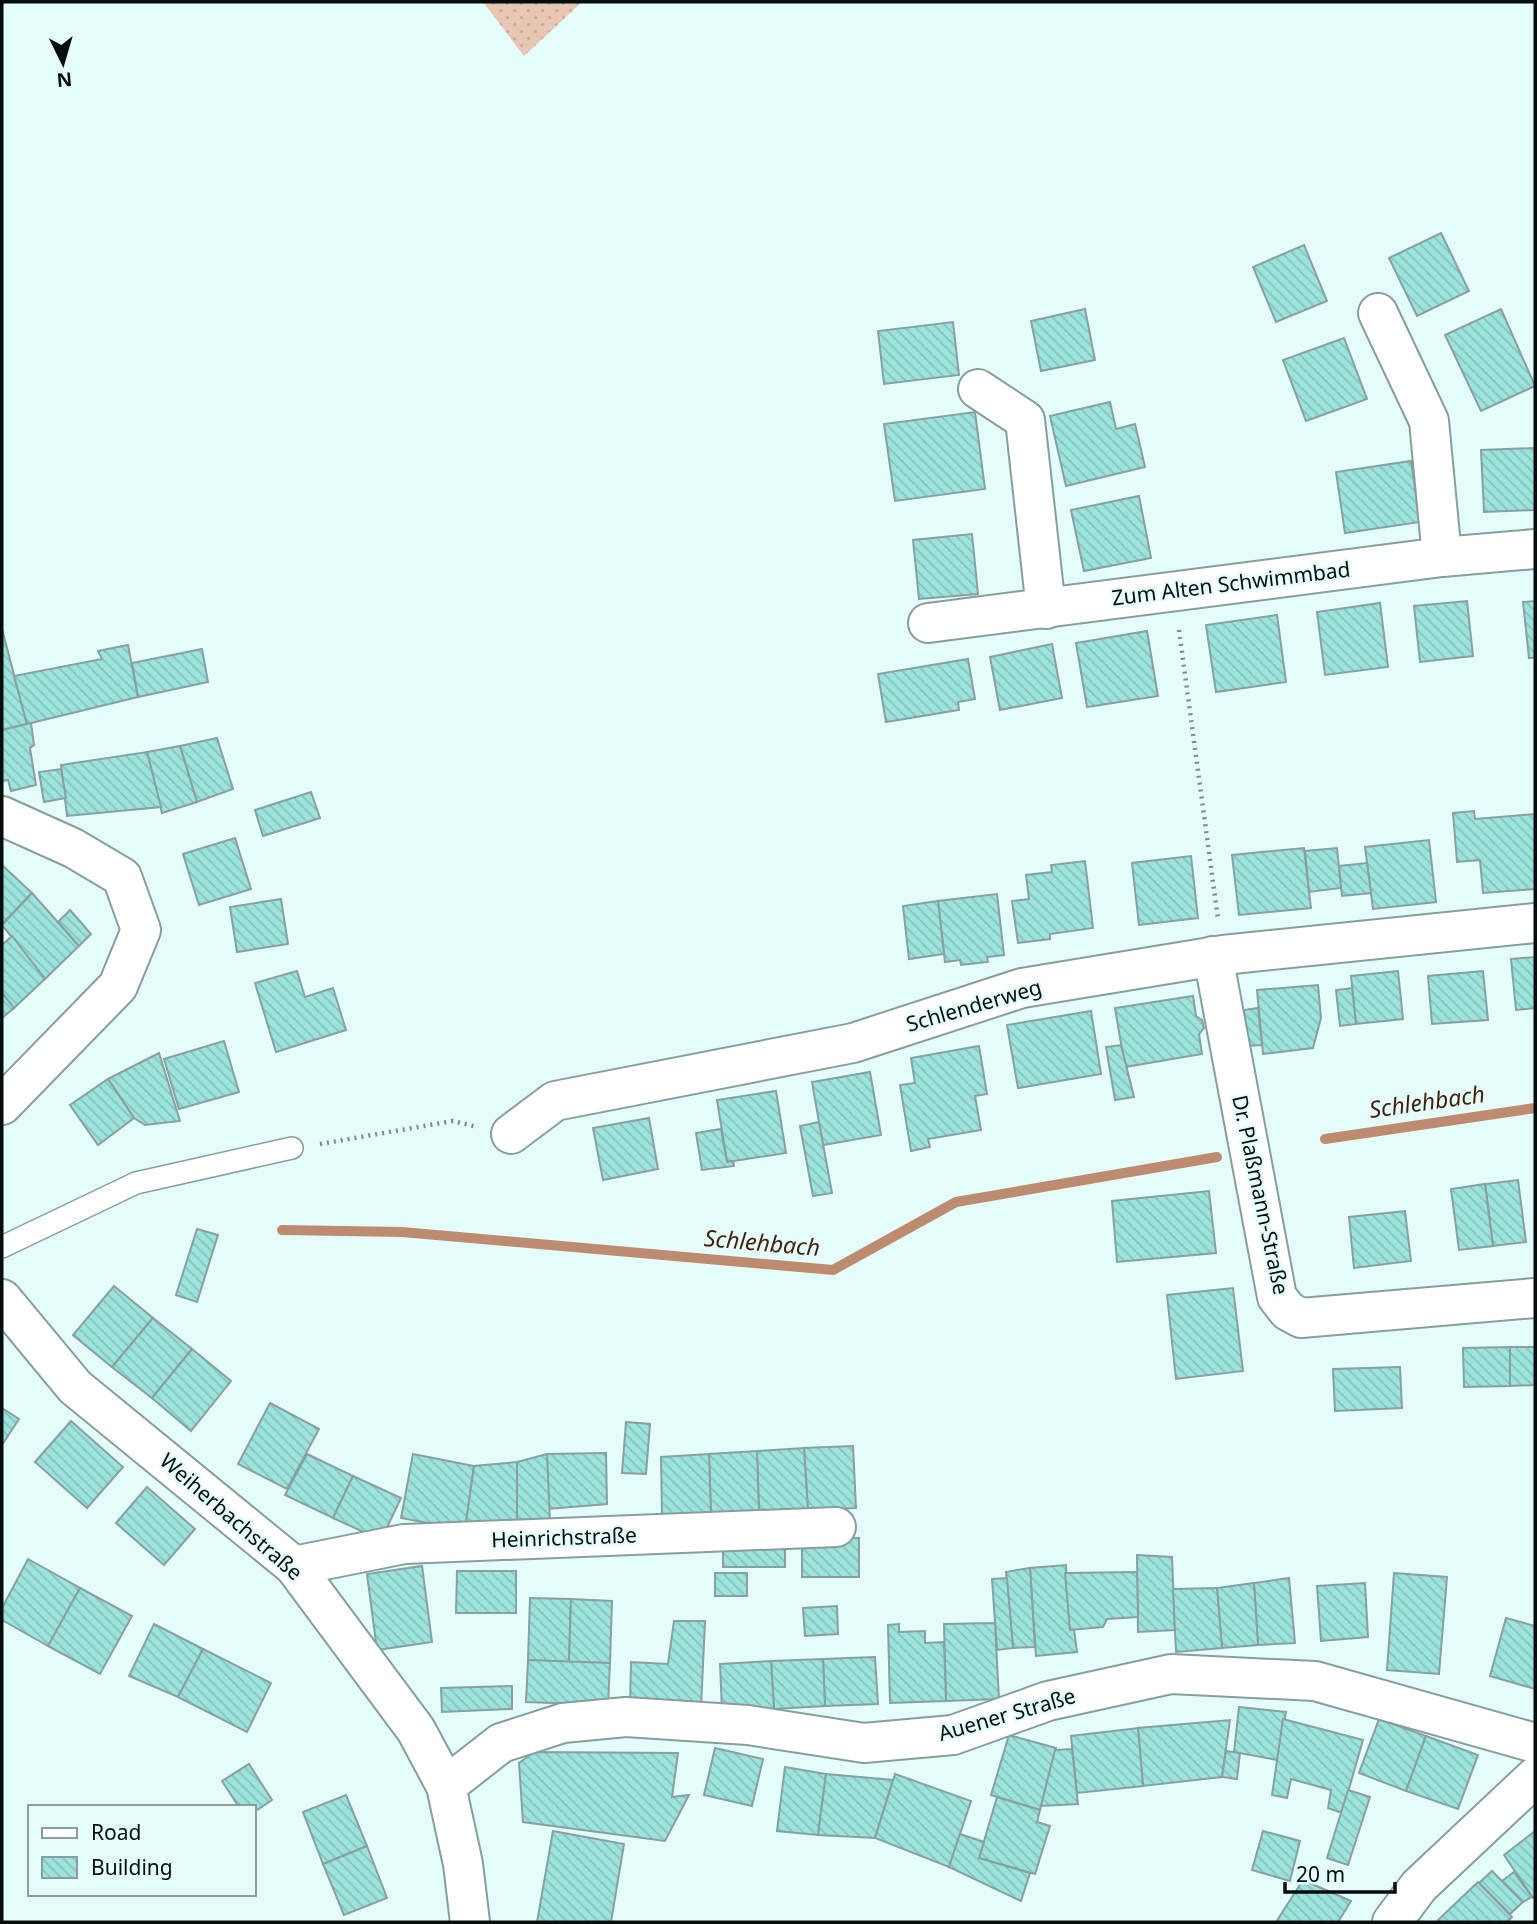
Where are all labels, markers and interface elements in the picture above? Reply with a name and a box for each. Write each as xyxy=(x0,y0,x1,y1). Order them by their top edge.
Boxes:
north arrow xyxy=(28,28,98,98)
text: N xyxy=(56,66,73,94)
street label: Zum Alten Schwimmbad xyxy=(1110,554,1352,612)
street label: Schlenderweg xyxy=(903,972,1045,1038)
water label: Schlehbach xyxy=(1367,1077,1487,1125)
street label: Dr. Plaßmann-Straße xyxy=(1226,1092,1296,1297)
water label: Schlehbach xyxy=(703,1221,821,1263)
street label: Weiherbachstraße xyxy=(154,1447,309,1586)
street label: Heinrichstraße xyxy=(491,1520,637,1554)
street label: Auener Straße xyxy=(935,1681,1079,1747)
legend xyxy=(28,1805,256,1896)
text: Road xyxy=(91,1818,141,1846)
scale bar xyxy=(1285,1850,1395,1894)
text: Building xyxy=(91,1853,173,1881)
text: 20 m xyxy=(1296,1860,1345,1888)

